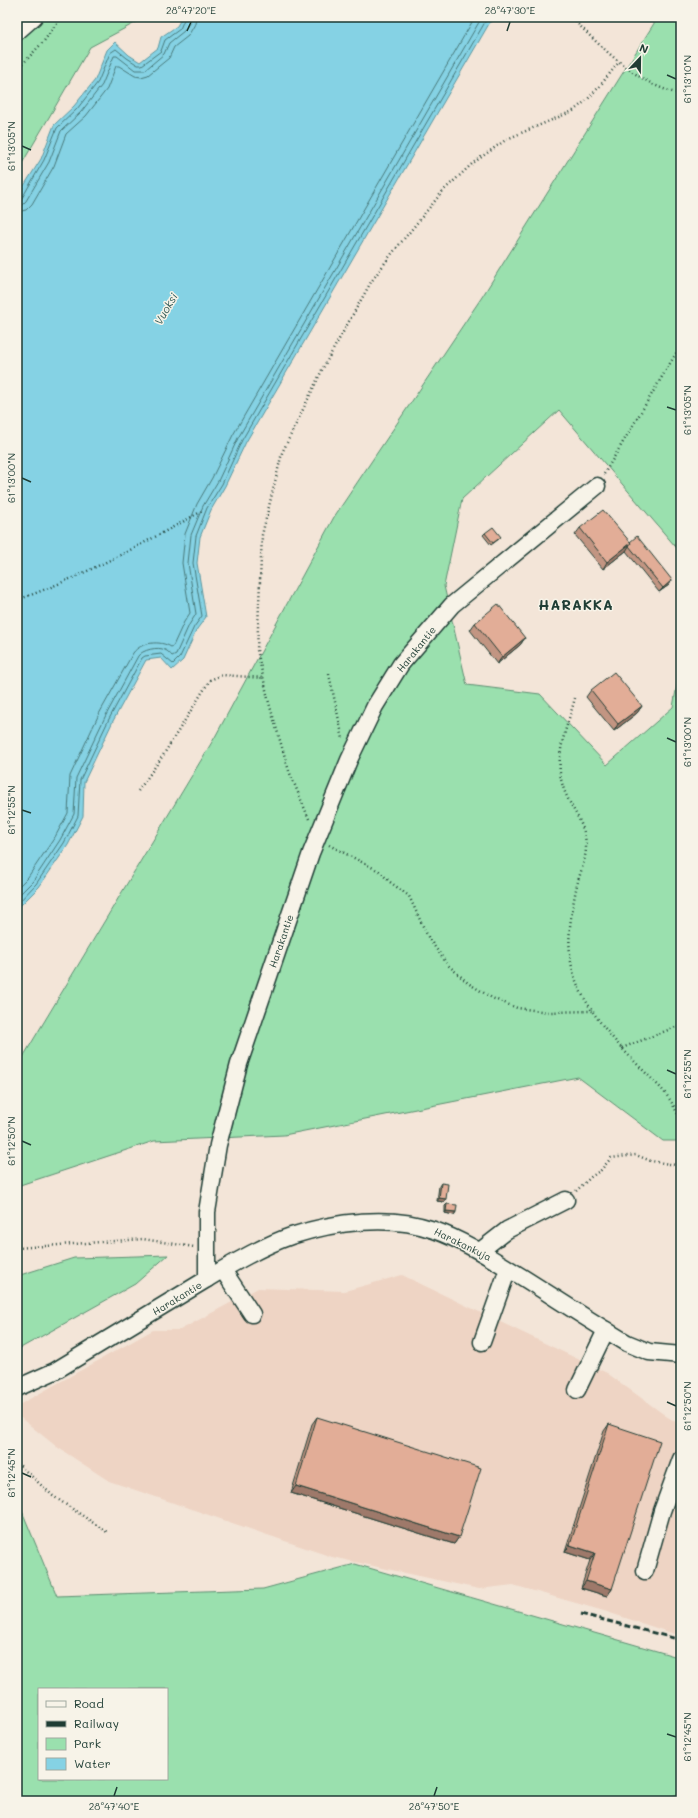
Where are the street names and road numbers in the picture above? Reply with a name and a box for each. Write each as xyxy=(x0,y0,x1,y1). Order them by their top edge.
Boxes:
street label: Harakantie xyxy=(393,623,439,675)
street label: Harakantie xyxy=(265,913,297,969)
street label: Harakankuja xyxy=(432,1224,494,1264)
street label: Harakantie xyxy=(150,1278,204,1318)

